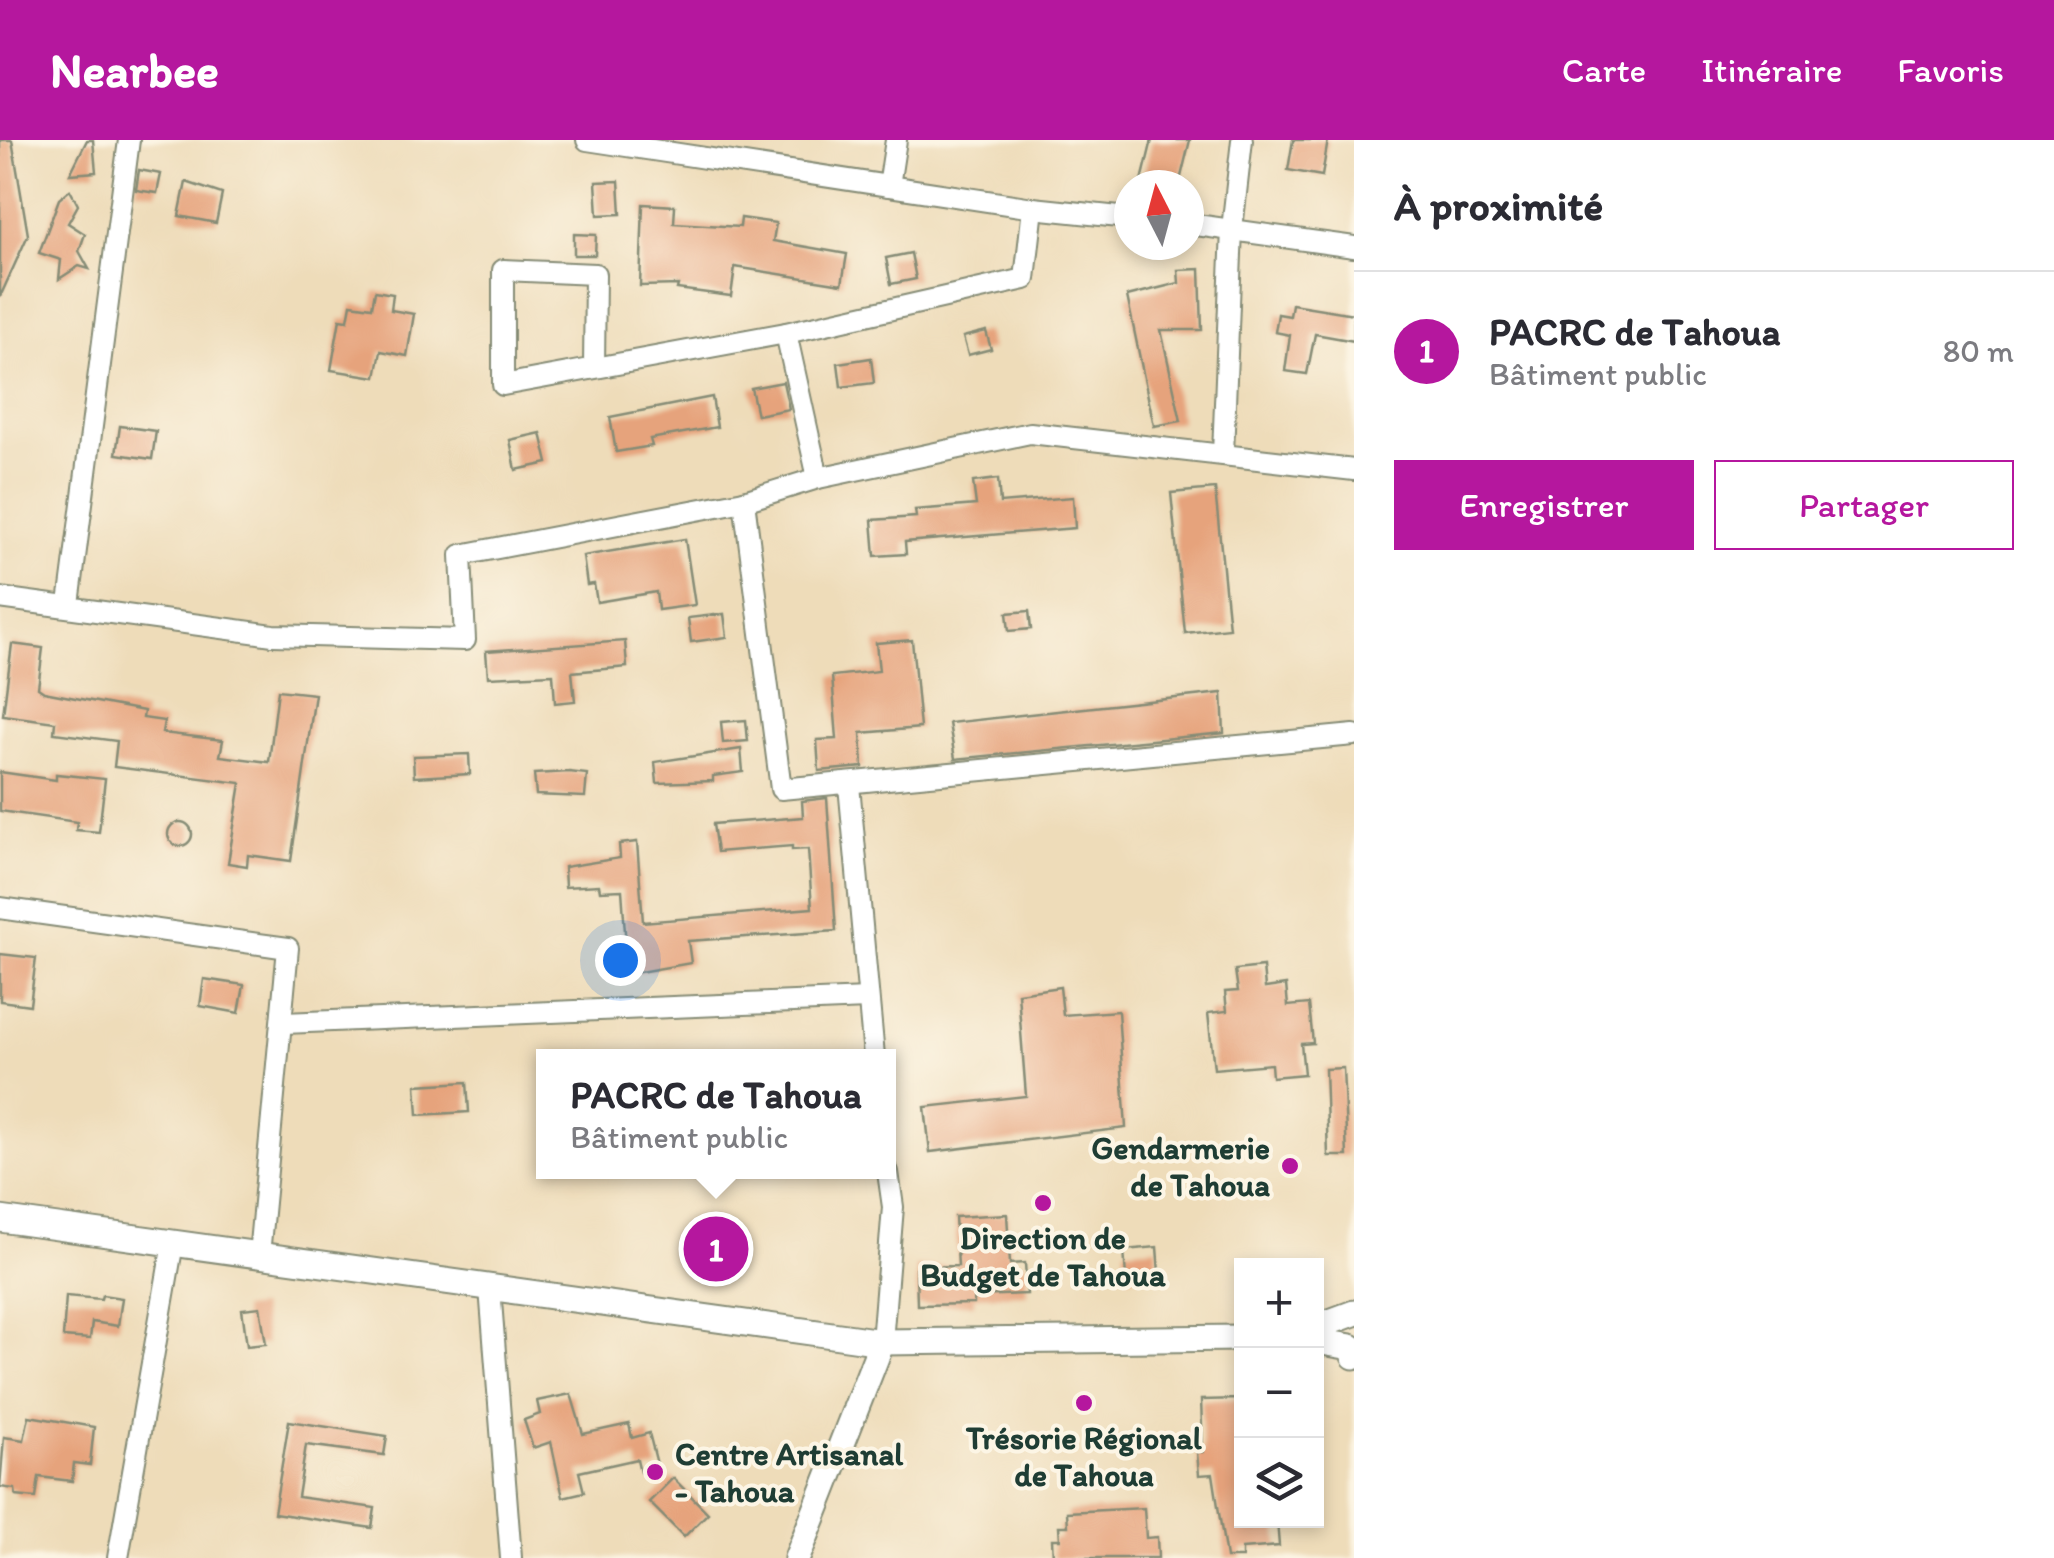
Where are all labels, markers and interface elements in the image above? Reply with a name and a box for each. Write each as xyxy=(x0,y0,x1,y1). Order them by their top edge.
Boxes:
text: Nearbee xyxy=(50,41,219,99)
text: Carte xyxy=(1562,49,1646,91)
text: Itinéraire xyxy=(1701,49,1842,91)
text: Favoris xyxy=(1897,49,2004,91)
north arrow xyxy=(1114,170,1204,260)
text: À proximité xyxy=(1394,180,1603,231)
text: PACRC de Tahoua xyxy=(1489,309,1781,355)
text: 1 xyxy=(1419,332,1434,370)
text: 80 m xyxy=(1943,332,2014,370)
text: Bâtiment public xyxy=(1489,355,1707,393)
button: Enregistrer xyxy=(1394,460,1694,550)
button: Partager xyxy=(1714,460,2014,550)
your location xyxy=(595,935,646,986)
popup xyxy=(536,1049,896,1179)
text: PACRC de Tahoua xyxy=(570,1072,862,1118)
text: Bâtiment public xyxy=(570,1118,788,1156)
place label: Gendarmerie de Tahoua xyxy=(1091,1129,1270,1204)
marker: Gendarmerie de Tahoua xyxy=(1279,1155,1301,1177)
marker: Direction de Budget de Tahoua xyxy=(1032,1192,1054,1214)
pin: 1 xyxy=(684,1212,748,1286)
place label: Direction de Budget de Tahoua xyxy=(920,1219,1166,1294)
map controls xyxy=(1234,1258,1324,1528)
button: + xyxy=(1234,1258,1324,1348)
button: − xyxy=(1234,1348,1324,1438)
marker: Trésorie Régional de Tahoua xyxy=(1073,1392,1095,1414)
place label: Trésorie Régional de Tahoua xyxy=(965,1419,1203,1494)
place label: Centre Artisanal - Tahoua xyxy=(675,1435,904,1510)
button: layers xyxy=(1234,1438,1324,1528)
marker: Centre Artisanal - Tahoua xyxy=(644,1461,666,1483)

